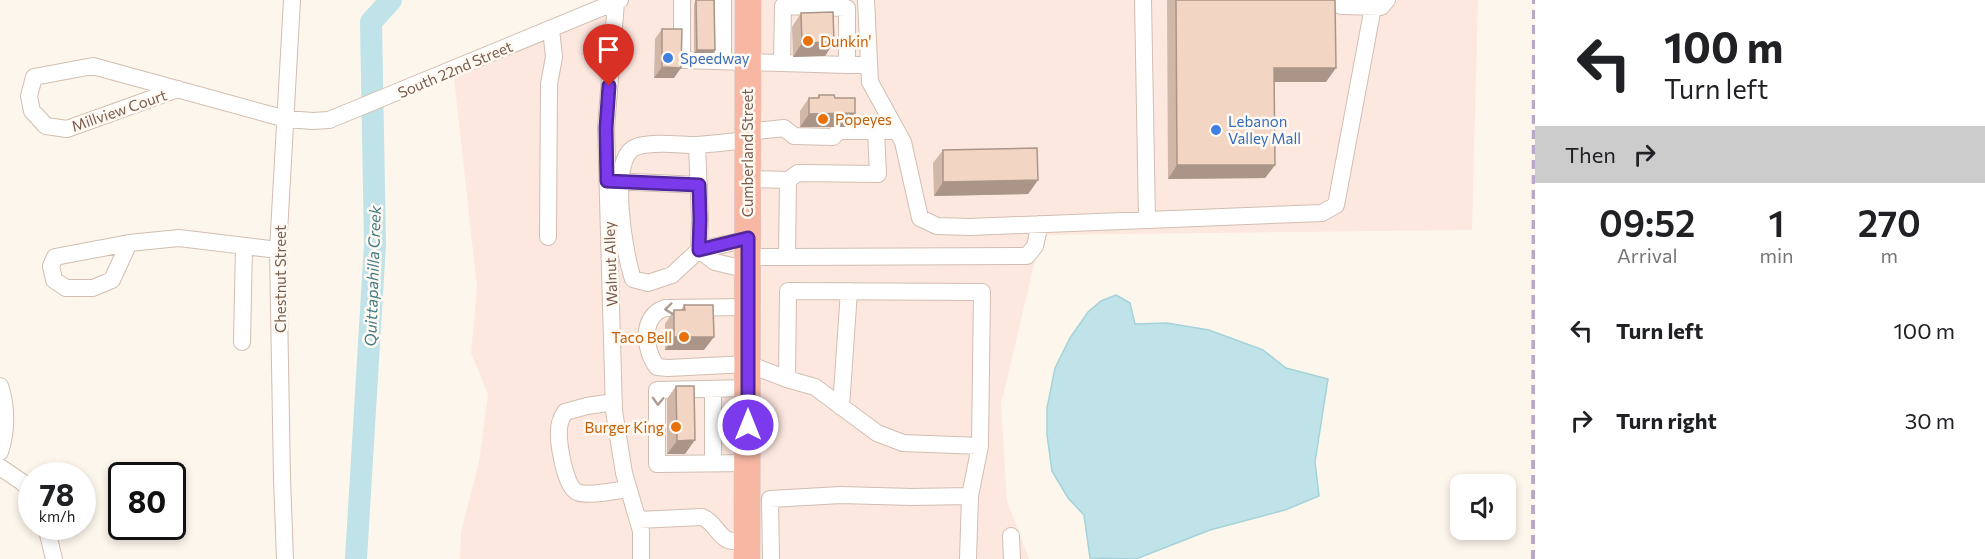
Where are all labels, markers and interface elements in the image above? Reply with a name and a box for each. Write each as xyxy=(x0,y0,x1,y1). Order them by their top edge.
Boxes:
text: 100 m xyxy=(1664,20,1784,72)
pin xyxy=(583,24,634,86)
icon: left xyxy=(1565,24,1643,102)
place label: Dunkin' xyxy=(820,32,872,50)
icon: arrive xyxy=(592,33,625,66)
marker: Dunkin' xyxy=(801,34,815,48)
street label: South 22nd Street xyxy=(395,37,515,101)
place label: Speedway xyxy=(680,49,750,67)
marker: Speedway xyxy=(661,51,675,65)
text: Turn left xyxy=(1664,72,1768,105)
street label: Millview Court xyxy=(69,85,169,135)
street label: Cumberland Street xyxy=(738,89,756,217)
place label: Popeyes xyxy=(835,110,892,128)
marker: Popeyes xyxy=(816,112,830,126)
place label: Lebanon Valley Mall xyxy=(1228,112,1301,147)
marker: Lebanon Valley Mall xyxy=(1209,123,1223,137)
icon: right xyxy=(1628,138,1661,171)
text: Then xyxy=(1565,141,1616,168)
text: 09:52 xyxy=(1599,200,1695,244)
text: 1 xyxy=(1768,200,1784,244)
text: 270 xyxy=(1858,200,1921,244)
water label: Quittapahilla Creek xyxy=(360,205,384,347)
street label: Walnut Alley xyxy=(600,221,620,307)
street label: Chestnut Street xyxy=(271,225,289,333)
text: Arrival xyxy=(1617,243,1677,267)
text: min xyxy=(1759,243,1794,267)
text: m xyxy=(1881,243,1898,267)
one-way arrow xyxy=(664,302,673,315)
icon: left xyxy=(1565,314,1598,347)
text: Turn left xyxy=(1616,317,1703,344)
text: 100 m xyxy=(1893,317,1955,344)
place label: Taco Bell xyxy=(611,328,672,346)
marker: Taco Bell xyxy=(677,330,691,344)
position arrow xyxy=(716,393,780,457)
one-way arrow xyxy=(651,396,664,405)
icon: right xyxy=(1565,404,1598,437)
text: Turn right xyxy=(1616,407,1717,434)
text: 30 m xyxy=(1905,407,1955,434)
place label: Burger King xyxy=(585,418,664,436)
marker: Burger King xyxy=(669,420,683,434)
speed limit sign: 80 xyxy=(108,462,186,540)
map controls xyxy=(1450,474,1516,540)
button: sound xyxy=(1450,474,1516,540)
text: 78 xyxy=(40,475,74,512)
text: km/h xyxy=(39,507,75,525)

